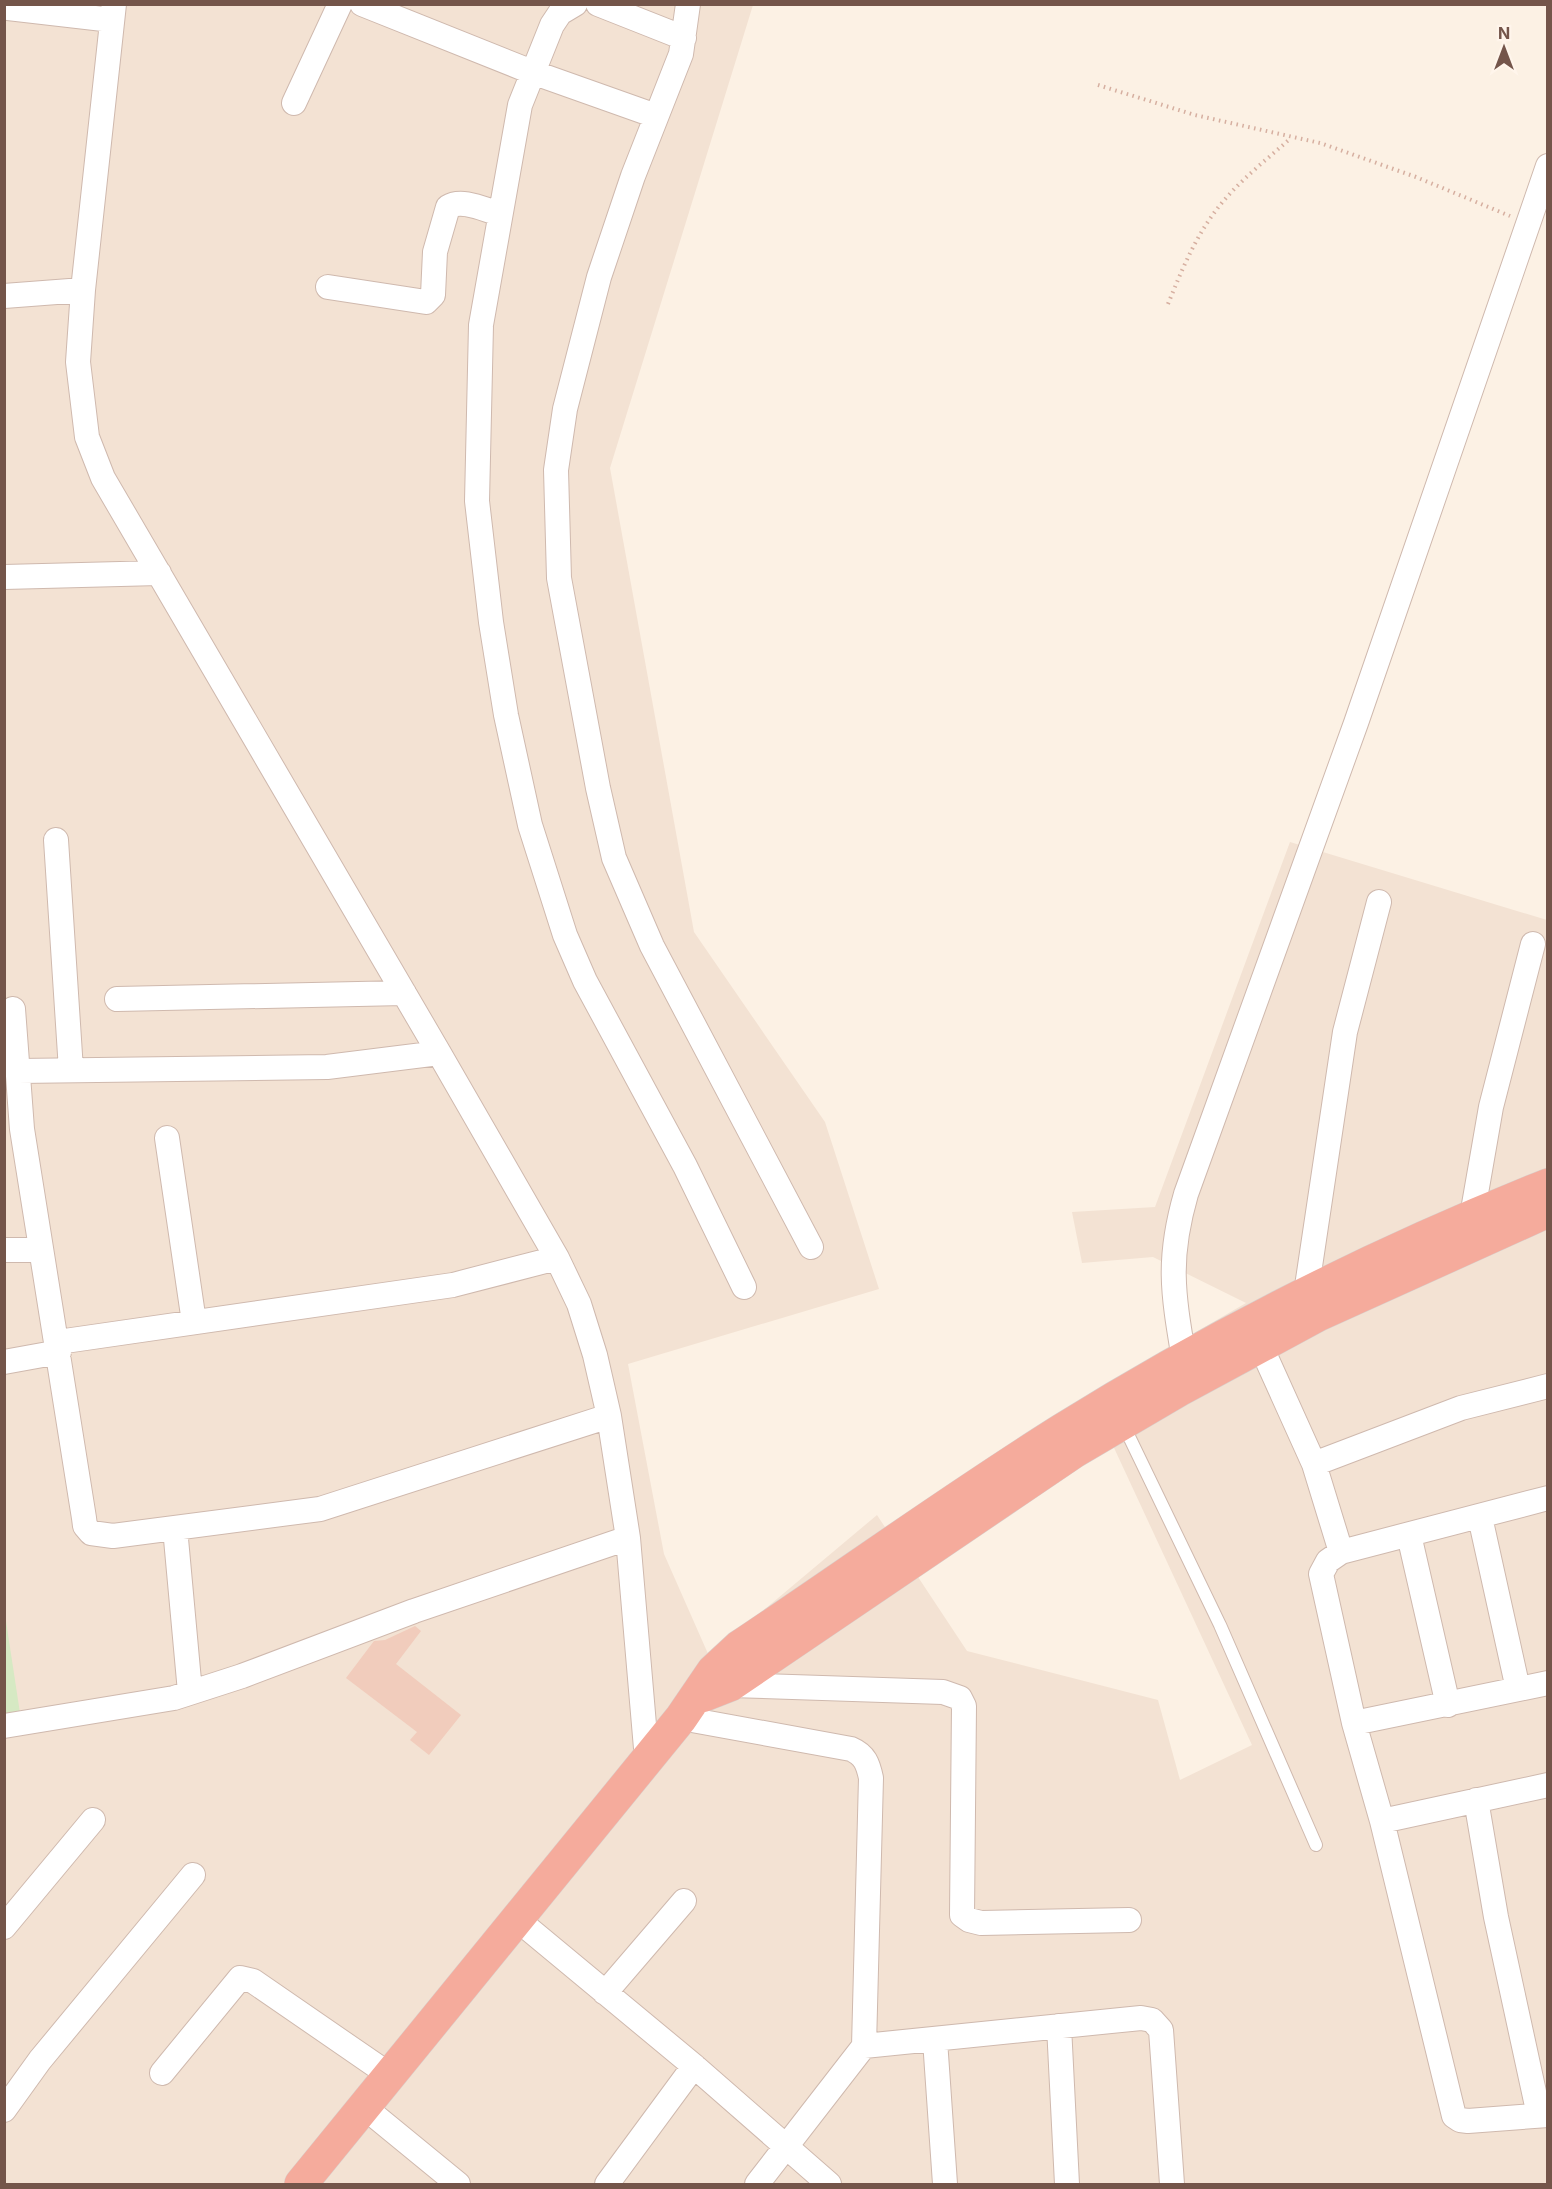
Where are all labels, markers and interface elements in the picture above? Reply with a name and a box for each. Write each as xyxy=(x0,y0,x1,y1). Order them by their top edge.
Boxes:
north arrow xyxy=(1474,18,1534,78)
text: N xyxy=(1498,23,1510,43)

